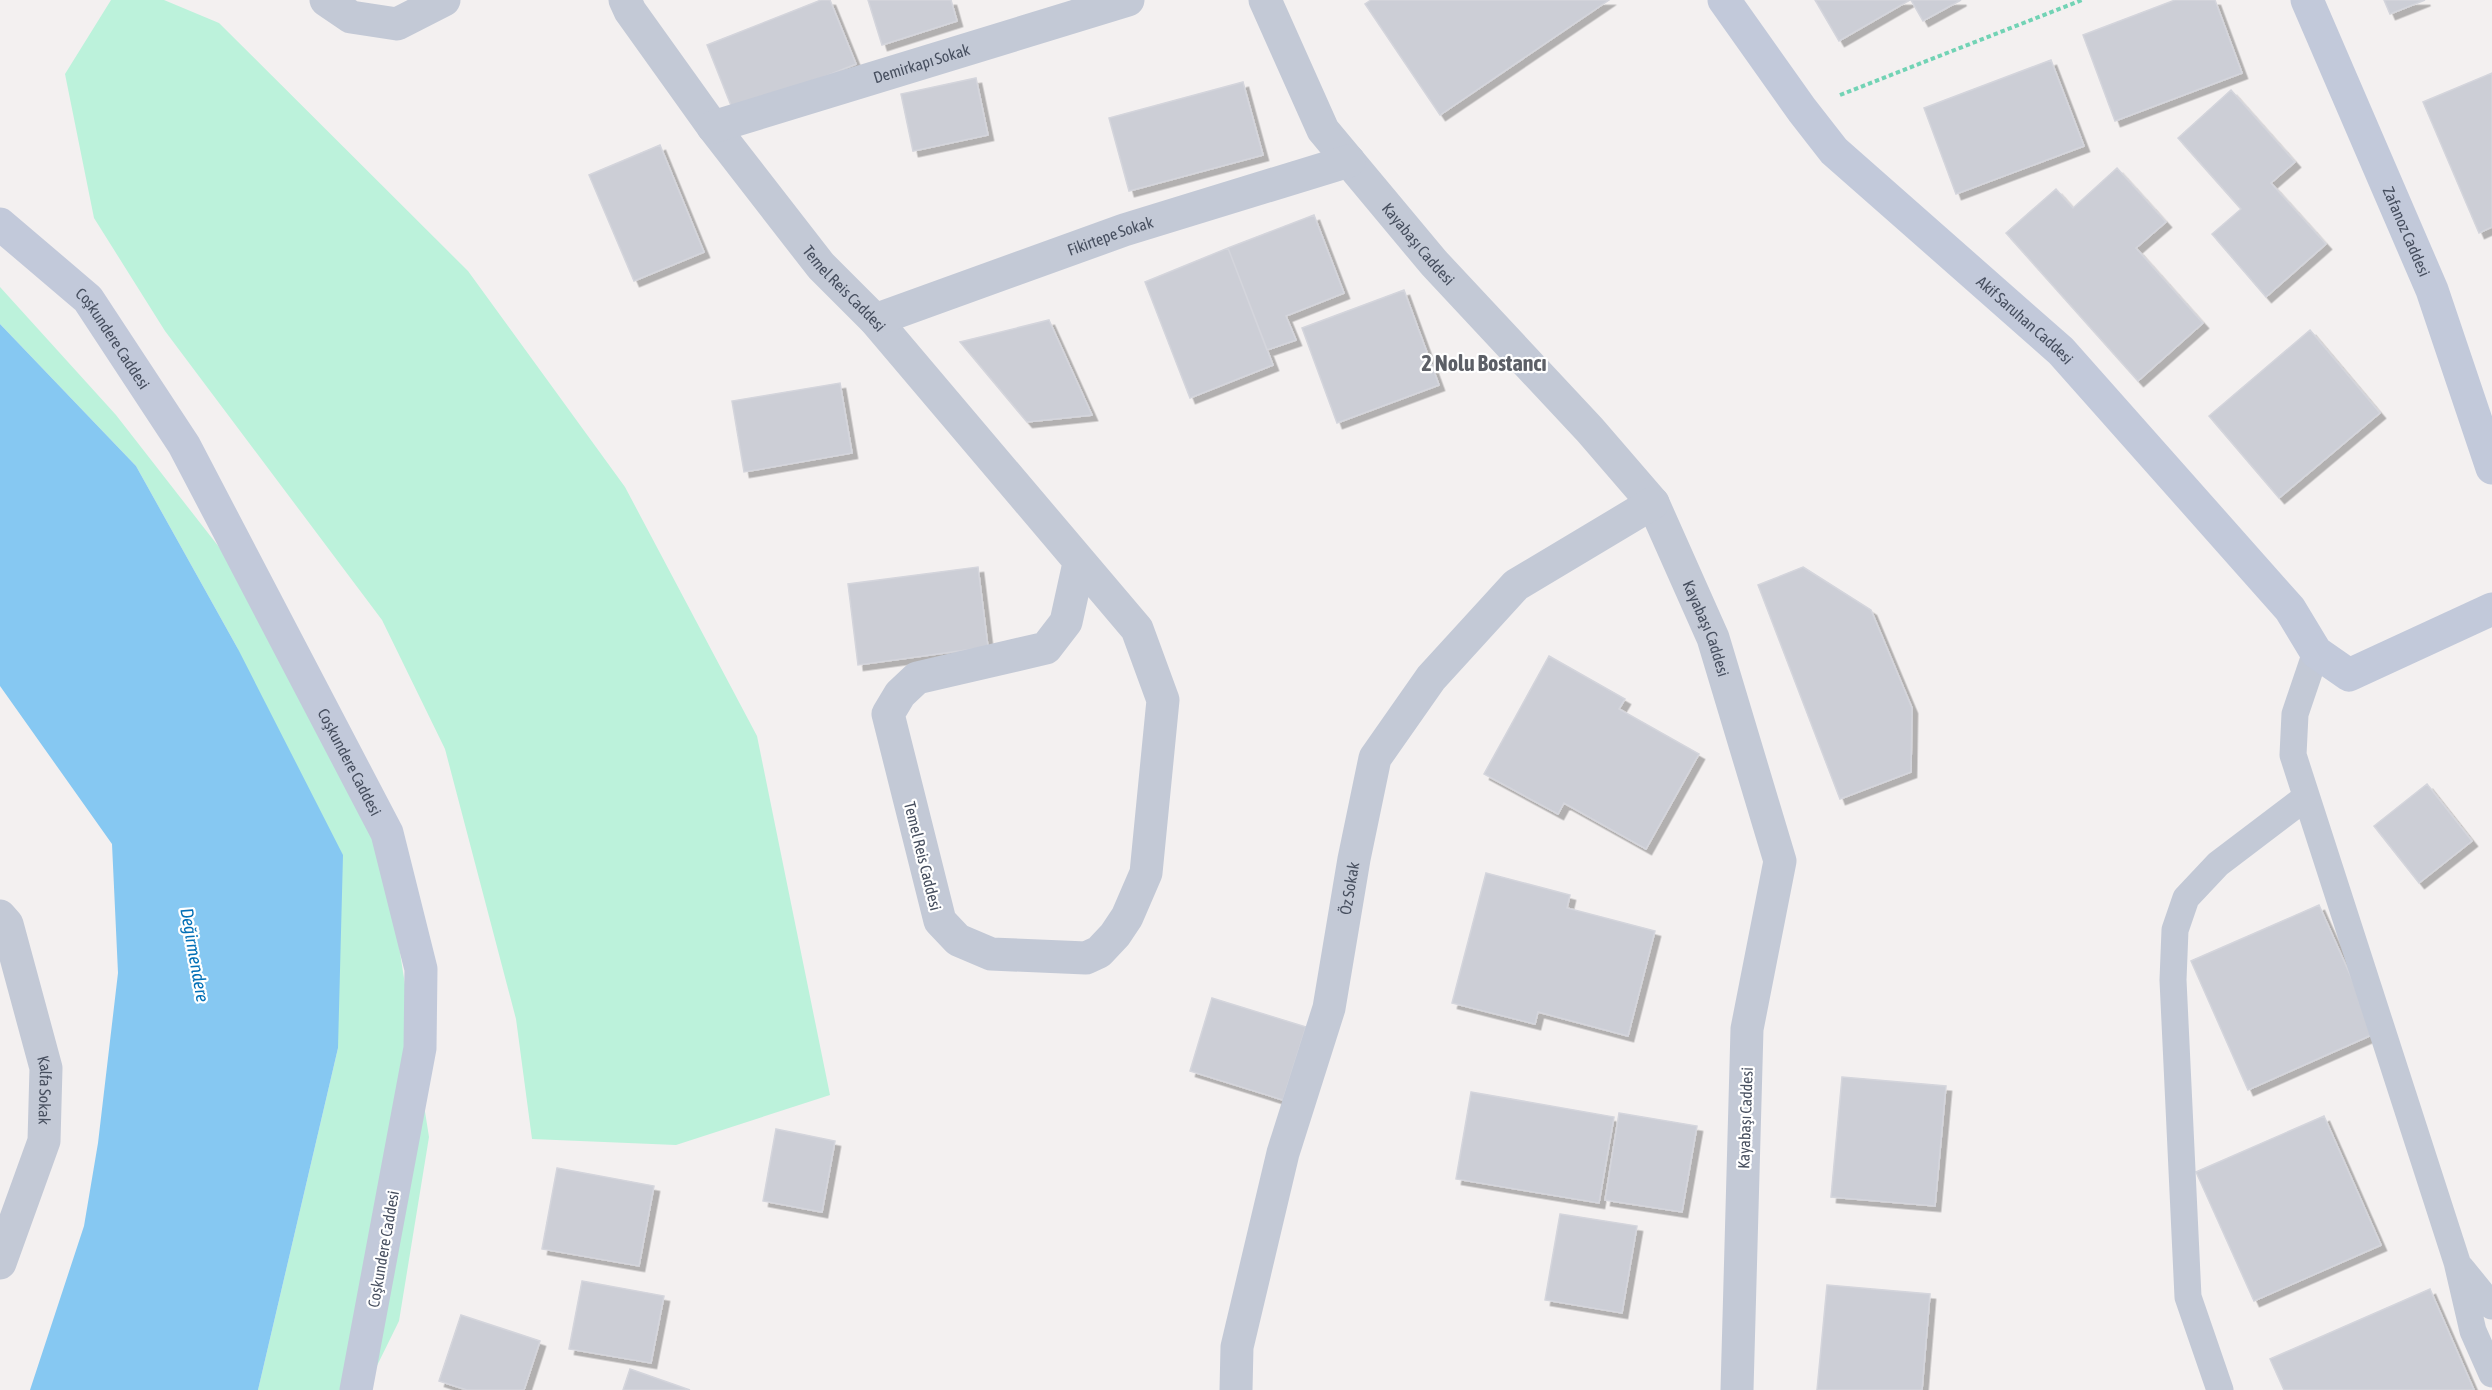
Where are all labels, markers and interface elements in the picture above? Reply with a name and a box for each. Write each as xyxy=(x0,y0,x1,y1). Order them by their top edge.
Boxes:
street label: Demirkapı Sokak xyxy=(871,40,972,86)
street label: Zafanoz Caddesi xyxy=(2379,184,2434,279)
street label: Kayabaşı Caddesi xyxy=(1379,199,1459,288)
street label: Fikirtepe Sokak xyxy=(1065,213,1155,259)
street label: Temel Reis Caddesi xyxy=(799,242,890,335)
street label: Akif Saruhan Caddesi xyxy=(1973,272,2077,368)
street label: Coşkundere Caddesi xyxy=(72,284,154,392)
district label: 2 Nolu Bostancı xyxy=(1421,350,1547,376)
street label: Kayabaşı Caddesi xyxy=(1680,577,1733,679)
street label: Coşkundere Caddesi xyxy=(314,705,385,819)
street label: Temel Reis Caddesi xyxy=(901,800,945,912)
street label: Öz Sokak xyxy=(1336,860,1362,916)
water label: Değirmendere xyxy=(176,906,214,1004)
street label: Kalfa Sokak xyxy=(34,1054,55,1125)
street label: Kayabaşı Caddesi xyxy=(1734,1067,1757,1169)
street label: Coşkundere Caddesi xyxy=(364,1189,403,1309)

